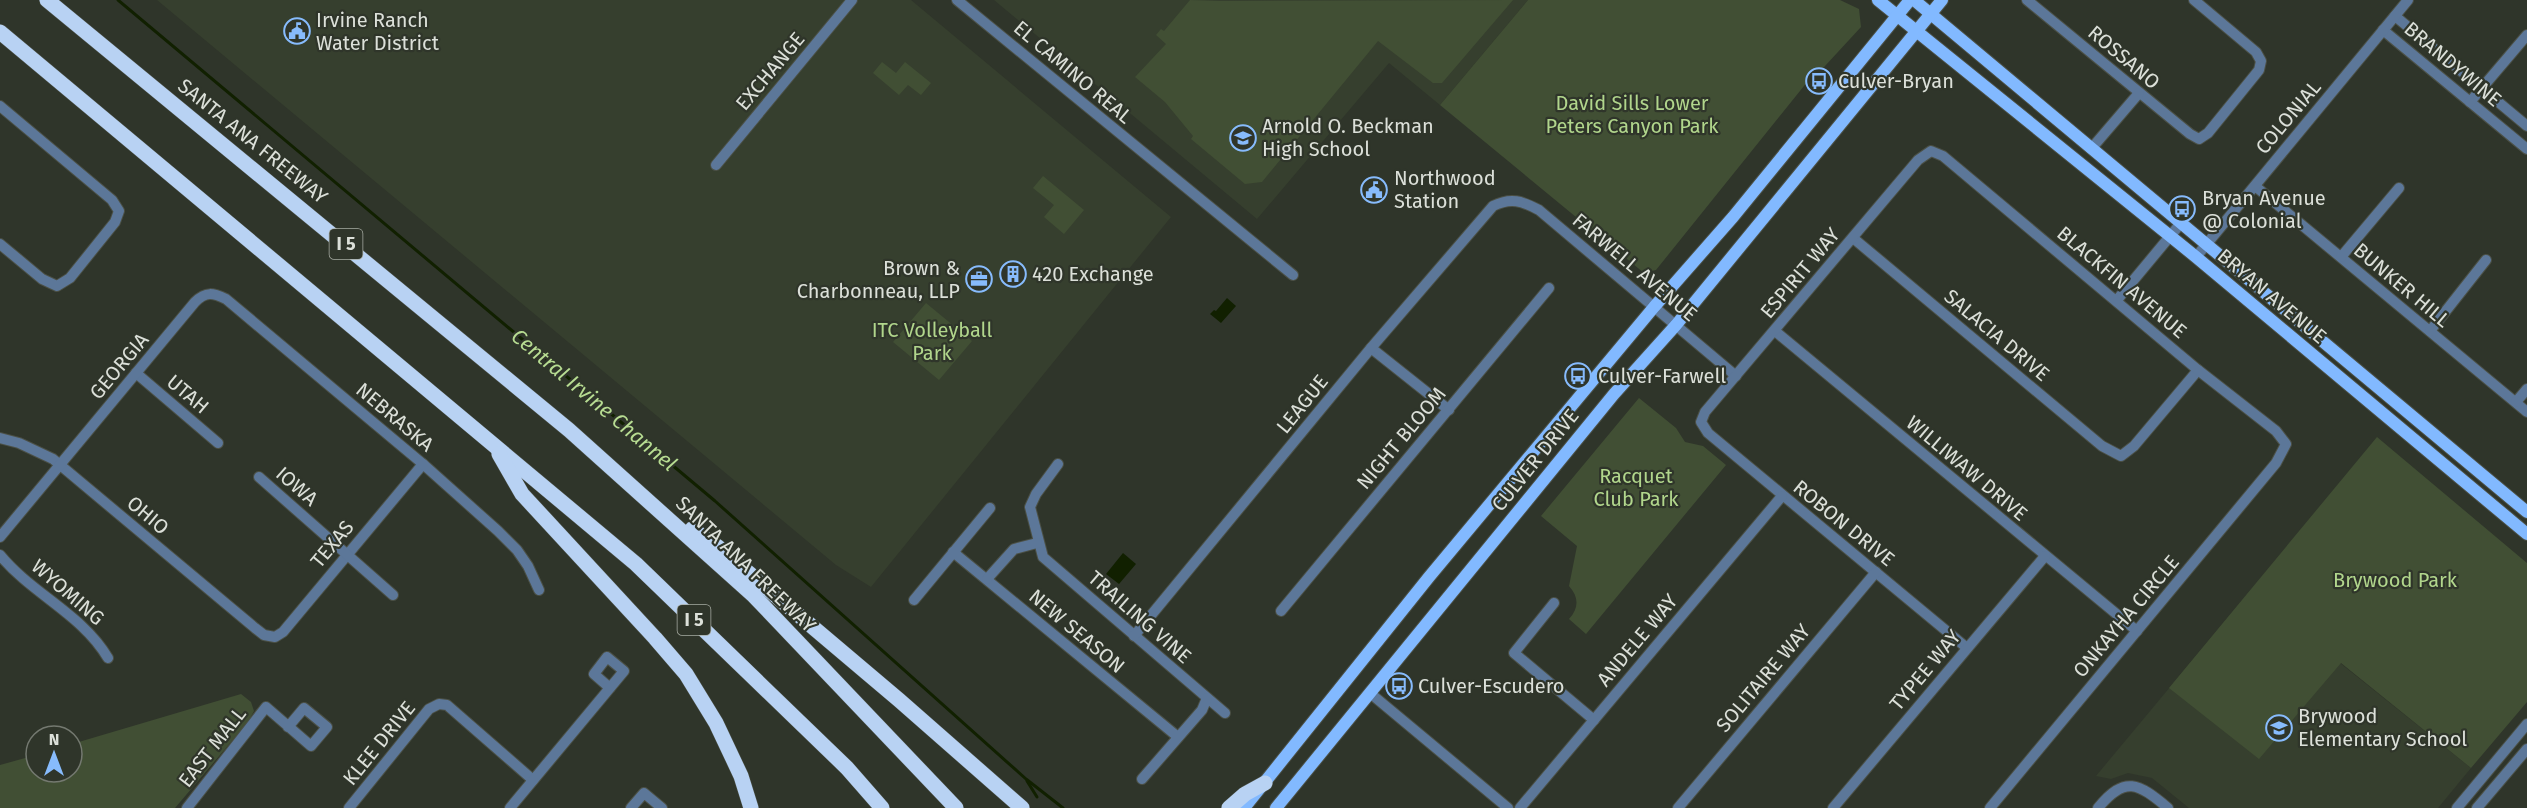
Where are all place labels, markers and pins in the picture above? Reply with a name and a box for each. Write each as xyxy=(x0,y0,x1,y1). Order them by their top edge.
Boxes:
place label: Irvine Ranch Water District xyxy=(316,8,440,55)
public building icon: Irvine Ranch Water District xyxy=(282,16,312,46)
bus stop icon: Culver-Bryan xyxy=(1804,66,1834,96)
place label: Culver-Bryan xyxy=(1838,69,1954,93)
place label: Arnold O. Beckman High School xyxy=(1262,114,1434,161)
school or university icon: Arnold O. Beckman High School xyxy=(1228,123,1258,153)
place label: Northwood Station xyxy=(1394,166,1496,213)
public building icon: Northwood Station xyxy=(1359,175,1389,205)
place label: Bryan Avenue @ Colonial xyxy=(2202,186,2326,233)
bus stop icon: Bryan Avenue @ Colonial xyxy=(2167,194,2197,224)
place label: Brown & Charbonneau, LLP xyxy=(797,256,960,303)
building icon: 420 Exchange xyxy=(998,259,1028,289)
place label: 420 Exchange xyxy=(1032,262,1154,286)
office icon: Brown & Charbonneau, LLP xyxy=(964,264,994,294)
bus stop icon: Culver-Farwell xyxy=(1563,361,1593,391)
place label: Culver-Farwell xyxy=(1598,364,1726,388)
bus stop icon: Culver-Escudero xyxy=(1384,671,1414,701)
place label: Culver-Escudero xyxy=(1418,674,1565,698)
place label: Brywood Elementary School xyxy=(2298,704,2467,751)
school or university icon: Brywood Elementary School xyxy=(2264,713,2294,743)

